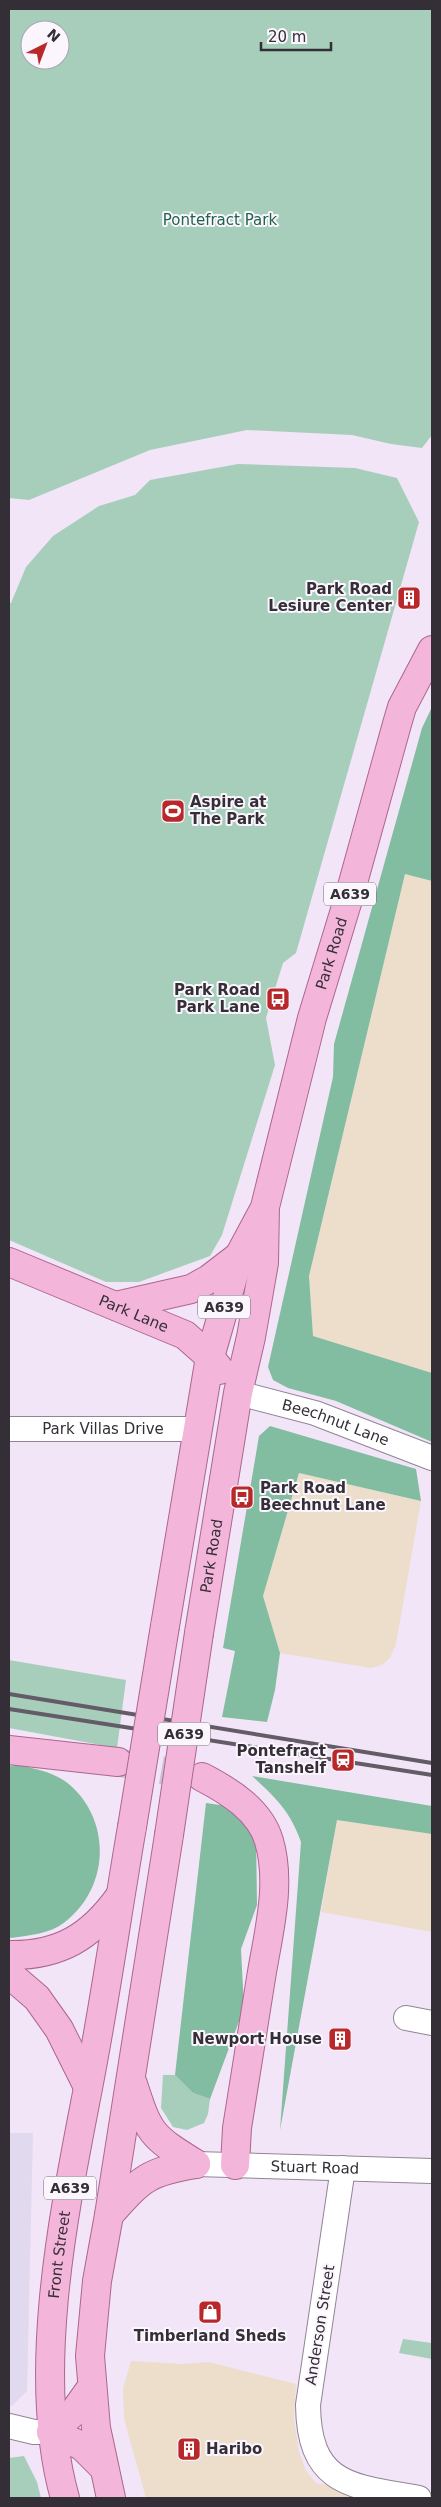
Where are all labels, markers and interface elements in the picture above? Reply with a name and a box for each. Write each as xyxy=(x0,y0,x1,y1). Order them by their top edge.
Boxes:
north arrow xyxy=(20,20,70,70)
scale bar xyxy=(261,20,331,52)
text: N xyxy=(44,25,63,45)
text: 20 m xyxy=(268,28,306,46)
park label: Pontefract Park xyxy=(163,211,277,229)
place label: Park Road Lesiure Center xyxy=(268,580,393,615)
building icon: Park Road Lesiure Center xyxy=(396,585,422,611)
place label: Aspire at The Park xyxy=(190,793,267,828)
sports icon: Aspire at The Park xyxy=(160,798,186,824)
road number: A639 xyxy=(324,882,376,906)
street label: Park Road xyxy=(312,915,351,992)
place label: Park Road Park Lane xyxy=(174,981,260,1016)
bus stop icon: Park Road Park Lane xyxy=(265,986,291,1012)
street label: Park Lane xyxy=(96,1291,171,1336)
road number: A639 xyxy=(198,1295,250,1318)
street label: Beechnut Lane xyxy=(280,1396,392,1450)
street label: Park Villas Drive xyxy=(42,1420,164,1438)
place label: Park Road Beechnut Lane xyxy=(260,1479,386,1514)
bus stop icon: Park Road Beechnut Lane xyxy=(229,1484,255,1510)
street label: Park Road xyxy=(197,1518,226,1594)
road number: A639 xyxy=(158,1722,210,1746)
place label: Pontefract Tanshelf xyxy=(237,1742,326,1777)
station icon: Pontefract Tanshelf xyxy=(330,1747,356,1773)
building icon: Newport House xyxy=(327,2026,353,2052)
place label: Newport House xyxy=(192,2030,322,2048)
street label: Stuart Road xyxy=(270,2157,360,2178)
road number: A639 xyxy=(44,2176,96,2200)
street label: Front Street xyxy=(45,2209,74,2299)
street label: Anderson Street xyxy=(302,2263,338,2386)
shop icon: Timberland Sheds xyxy=(197,2299,223,2325)
place label: Timberland Sheds xyxy=(134,2327,286,2345)
building icon: Haribo xyxy=(176,2436,202,2462)
place label: Haribo xyxy=(206,2440,262,2458)

